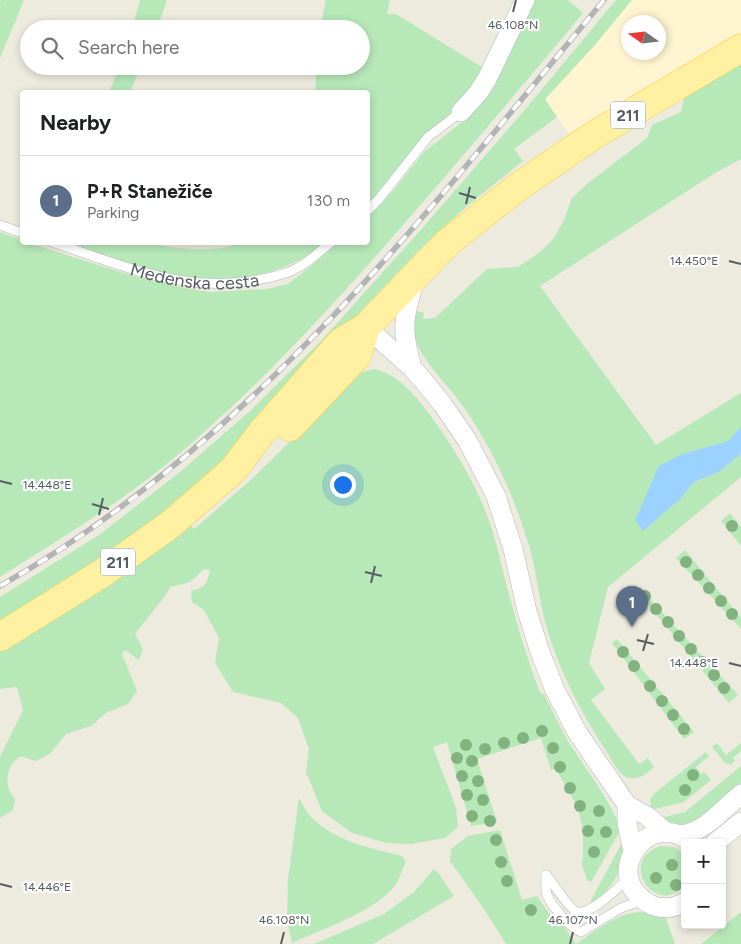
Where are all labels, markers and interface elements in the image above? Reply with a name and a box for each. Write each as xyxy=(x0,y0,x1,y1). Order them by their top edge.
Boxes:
north arrow xyxy=(621,15,666,60)
text: 46.108°N xyxy=(488,18,538,32)
search box xyxy=(20,20,370,75)
icon: search xyxy=(38,34,66,62)
text: Search here xyxy=(78,36,180,59)
road number: 211 xyxy=(610,102,646,128)
text: Nearby xyxy=(40,110,111,135)
text: P+R Stanežiče xyxy=(87,180,213,203)
text: 1 xyxy=(53,191,59,210)
text: 130 m xyxy=(307,191,350,210)
text: Parking xyxy=(87,203,139,222)
text: 14.450°E xyxy=(670,254,718,268)
street label: Medenska cesta xyxy=(128,258,261,294)
your location xyxy=(330,472,356,498)
text: 14.448°E xyxy=(23,478,71,492)
road number: 211 xyxy=(100,548,136,576)
pin: 1 xyxy=(616,586,648,627)
text: 14.448°E xyxy=(670,656,718,670)
map controls xyxy=(681,839,726,929)
button: + xyxy=(681,839,726,884)
text: 14.446°E xyxy=(23,880,71,894)
button: − xyxy=(681,884,726,929)
text: 46.108°N xyxy=(259,913,309,927)
text: 46.107°N xyxy=(548,913,598,927)

